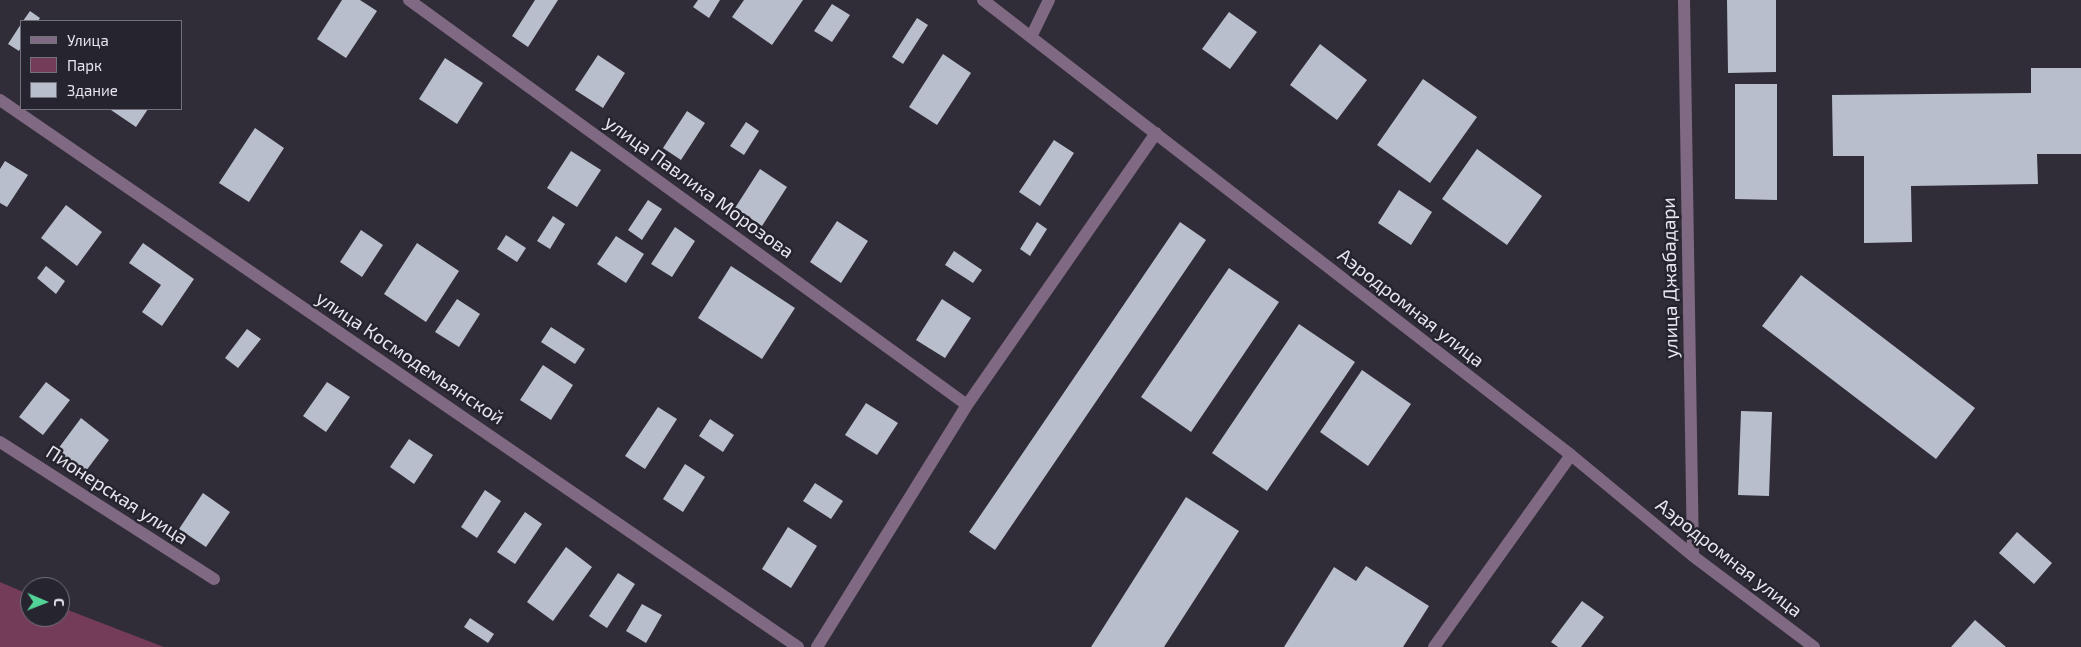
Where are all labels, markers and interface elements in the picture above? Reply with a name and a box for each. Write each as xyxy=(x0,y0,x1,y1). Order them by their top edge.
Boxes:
legend xyxy=(20,20,182,110)
text: Улица xyxy=(67,31,109,49)
text: Парк xyxy=(67,56,102,74)
text: Здание xyxy=(67,81,118,99)
street label: улица Павлика Морозова xyxy=(600,111,798,263)
street label: улица Джабадари xyxy=(1657,197,1683,359)
street label: Аэродромная улица xyxy=(1333,244,1489,372)
street label: улица Космодемьянской xyxy=(312,287,508,429)
street label: Пионерская улица xyxy=(42,441,192,549)
street label: Аэродромная улица xyxy=(1651,494,1807,622)
north arrow xyxy=(20,577,70,627)
text: С xyxy=(51,598,68,607)

